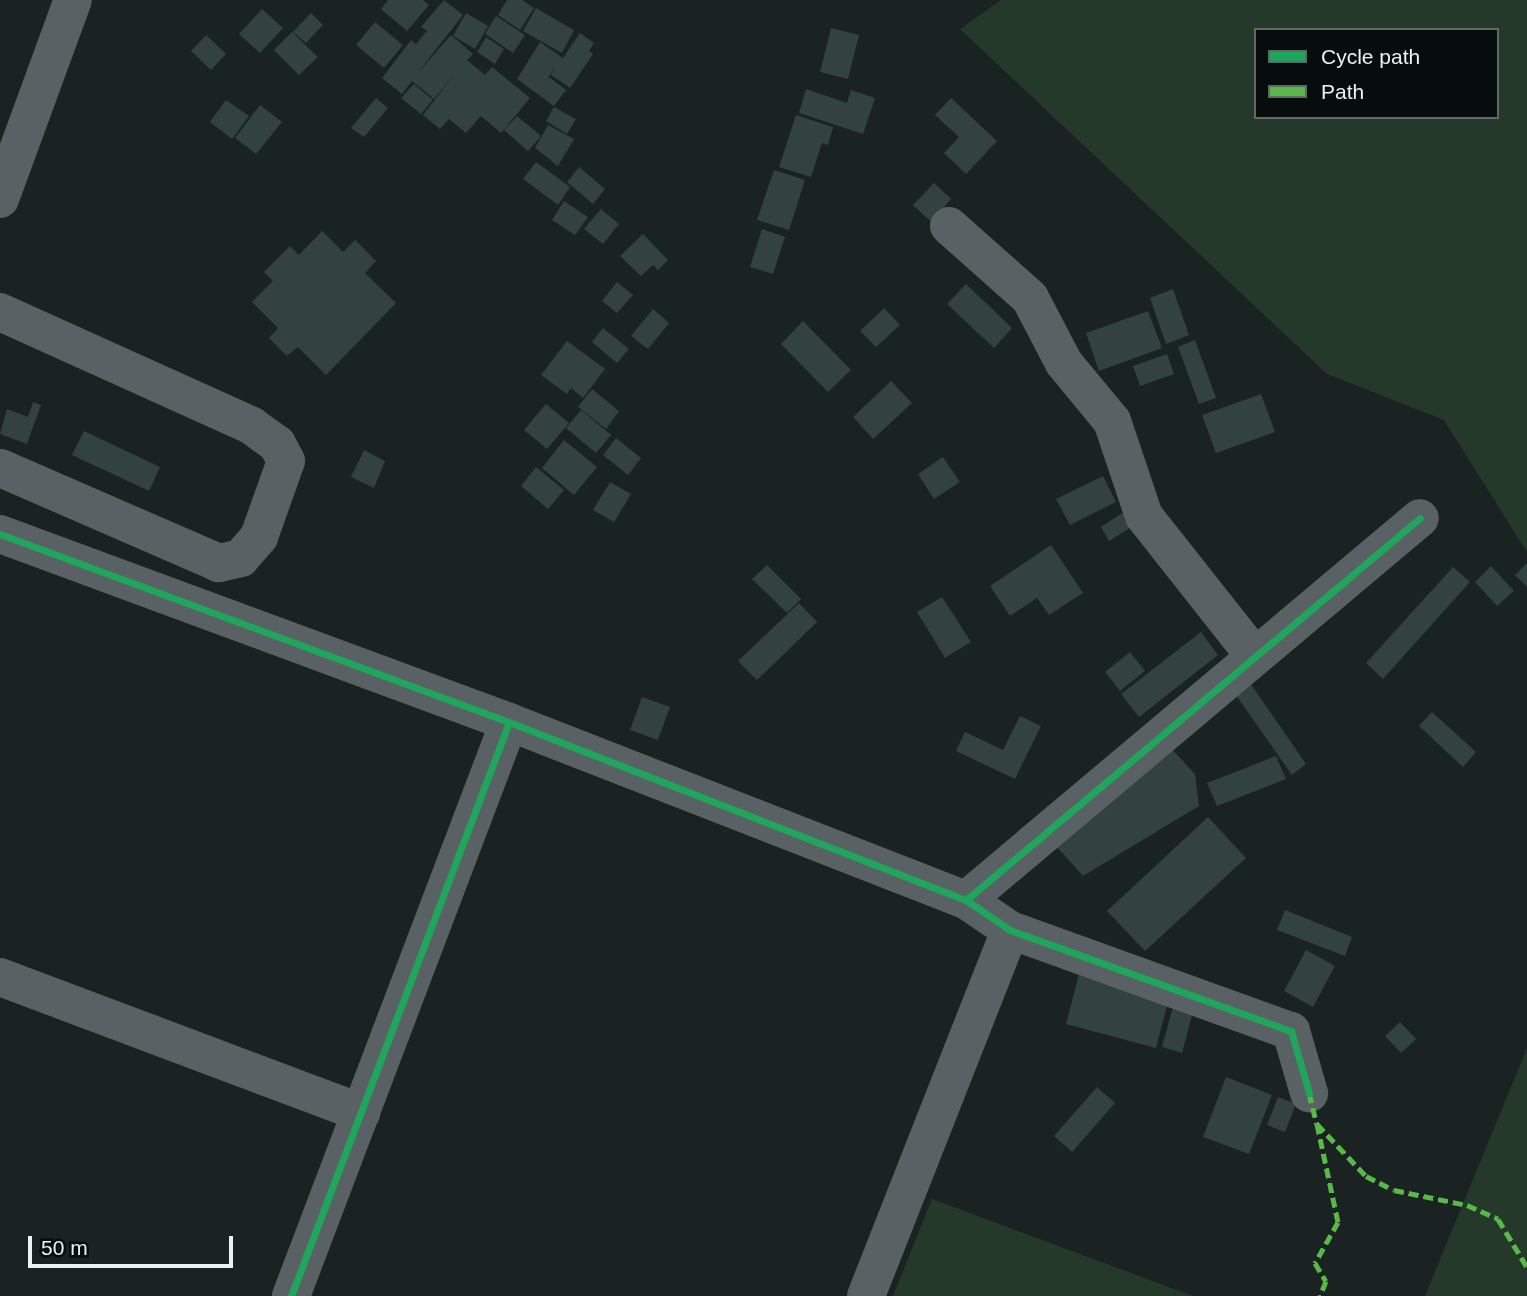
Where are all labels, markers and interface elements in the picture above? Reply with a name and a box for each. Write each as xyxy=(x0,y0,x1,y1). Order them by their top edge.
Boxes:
legend xyxy=(1254,28,1499,119)
text: Cycle path xyxy=(1321,45,1420,68)
text: Path xyxy=(1321,80,1364,103)
scale bar xyxy=(32,1222,236,1266)
text: 50 m xyxy=(41,1236,88,1259)

